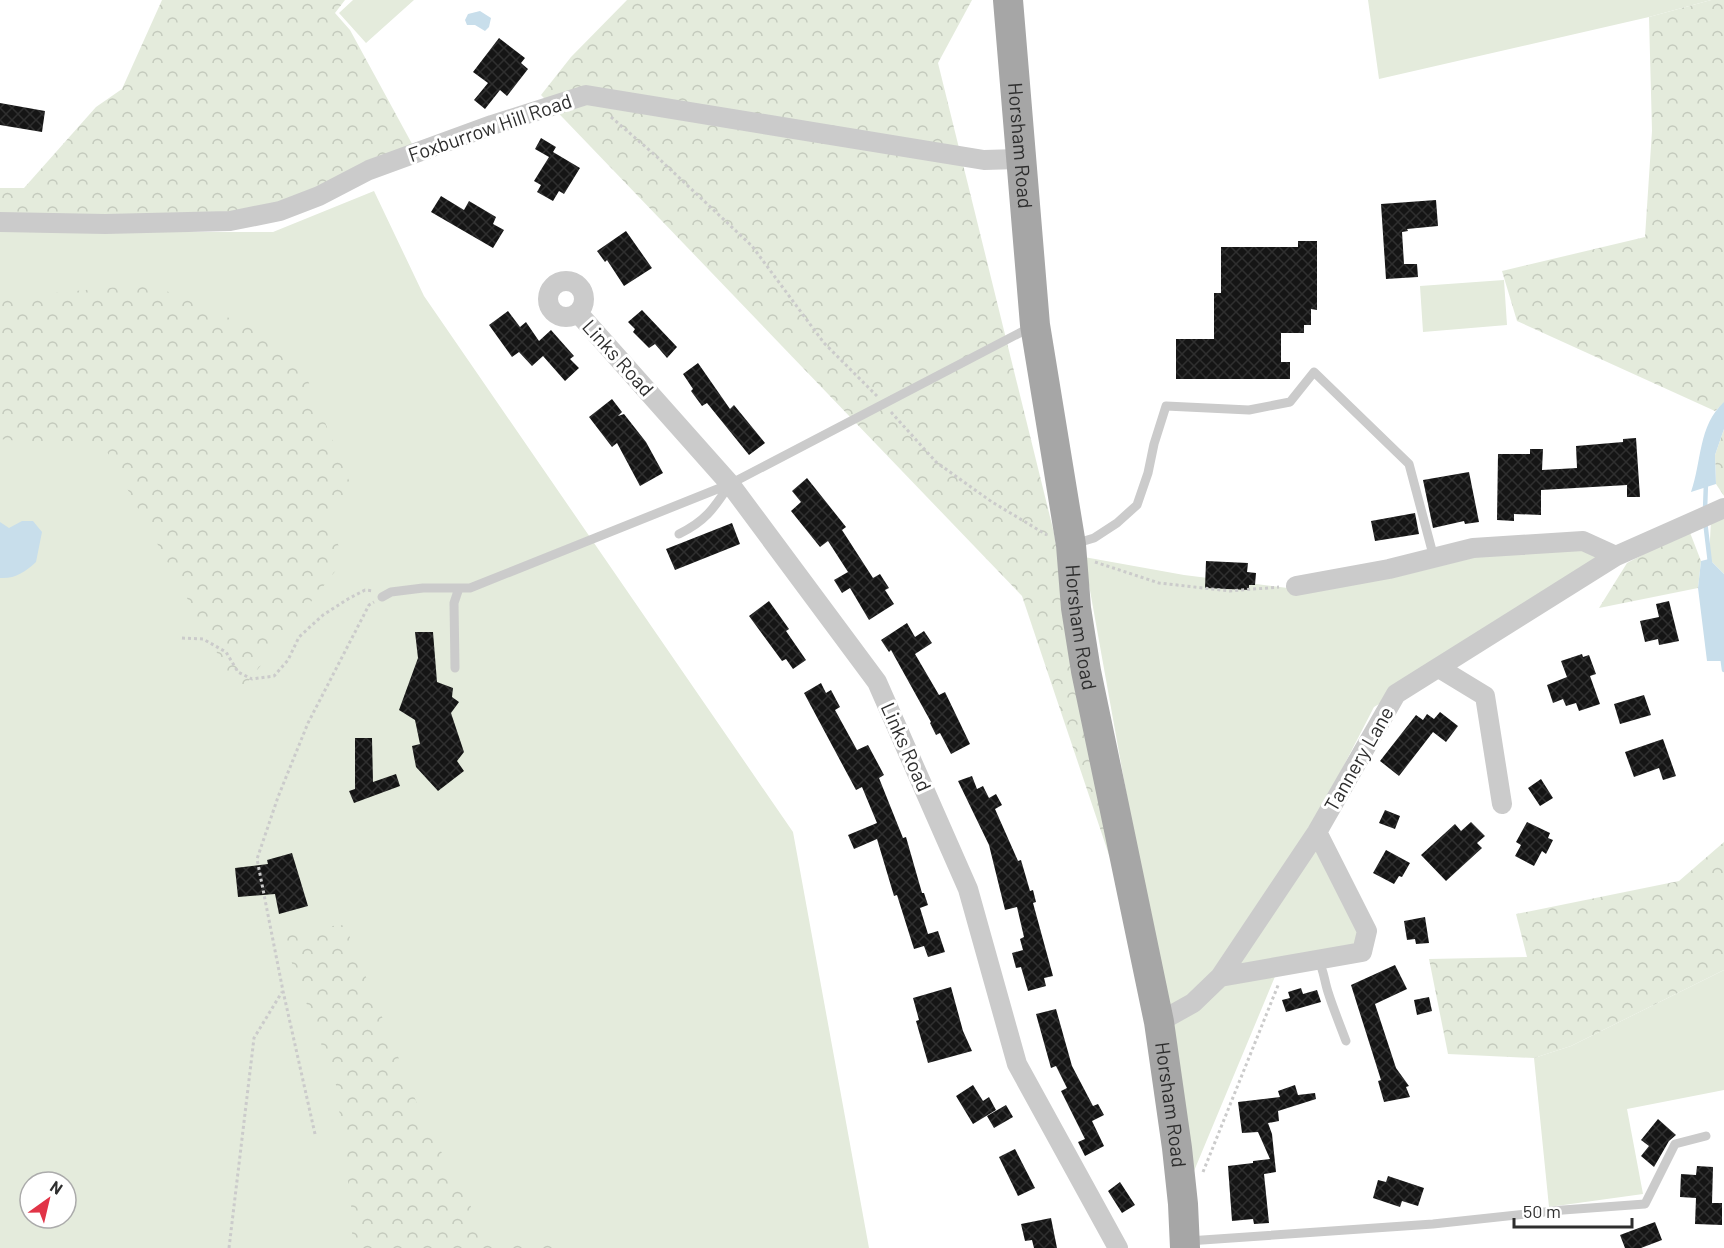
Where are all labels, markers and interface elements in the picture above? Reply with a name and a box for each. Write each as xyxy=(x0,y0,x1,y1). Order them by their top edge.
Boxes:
street label: Horsham Road xyxy=(1004,81,1038,210)
street label: Foxburrow Hill Road xyxy=(405,88,575,166)
street label: Links Road xyxy=(578,314,659,401)
street label: Horsham Road xyxy=(1062,564,1103,692)
street label: Links Road xyxy=(877,698,937,795)
street label: Tannery Lane xyxy=(1318,702,1398,815)
street label: Horsham Road xyxy=(1151,1040,1192,1169)
north arrow xyxy=(18,1170,78,1230)
text: N xyxy=(47,1176,66,1198)
scale bar xyxy=(1514,1191,1632,1229)
text: 50 m xyxy=(1523,1200,1561,1222)

